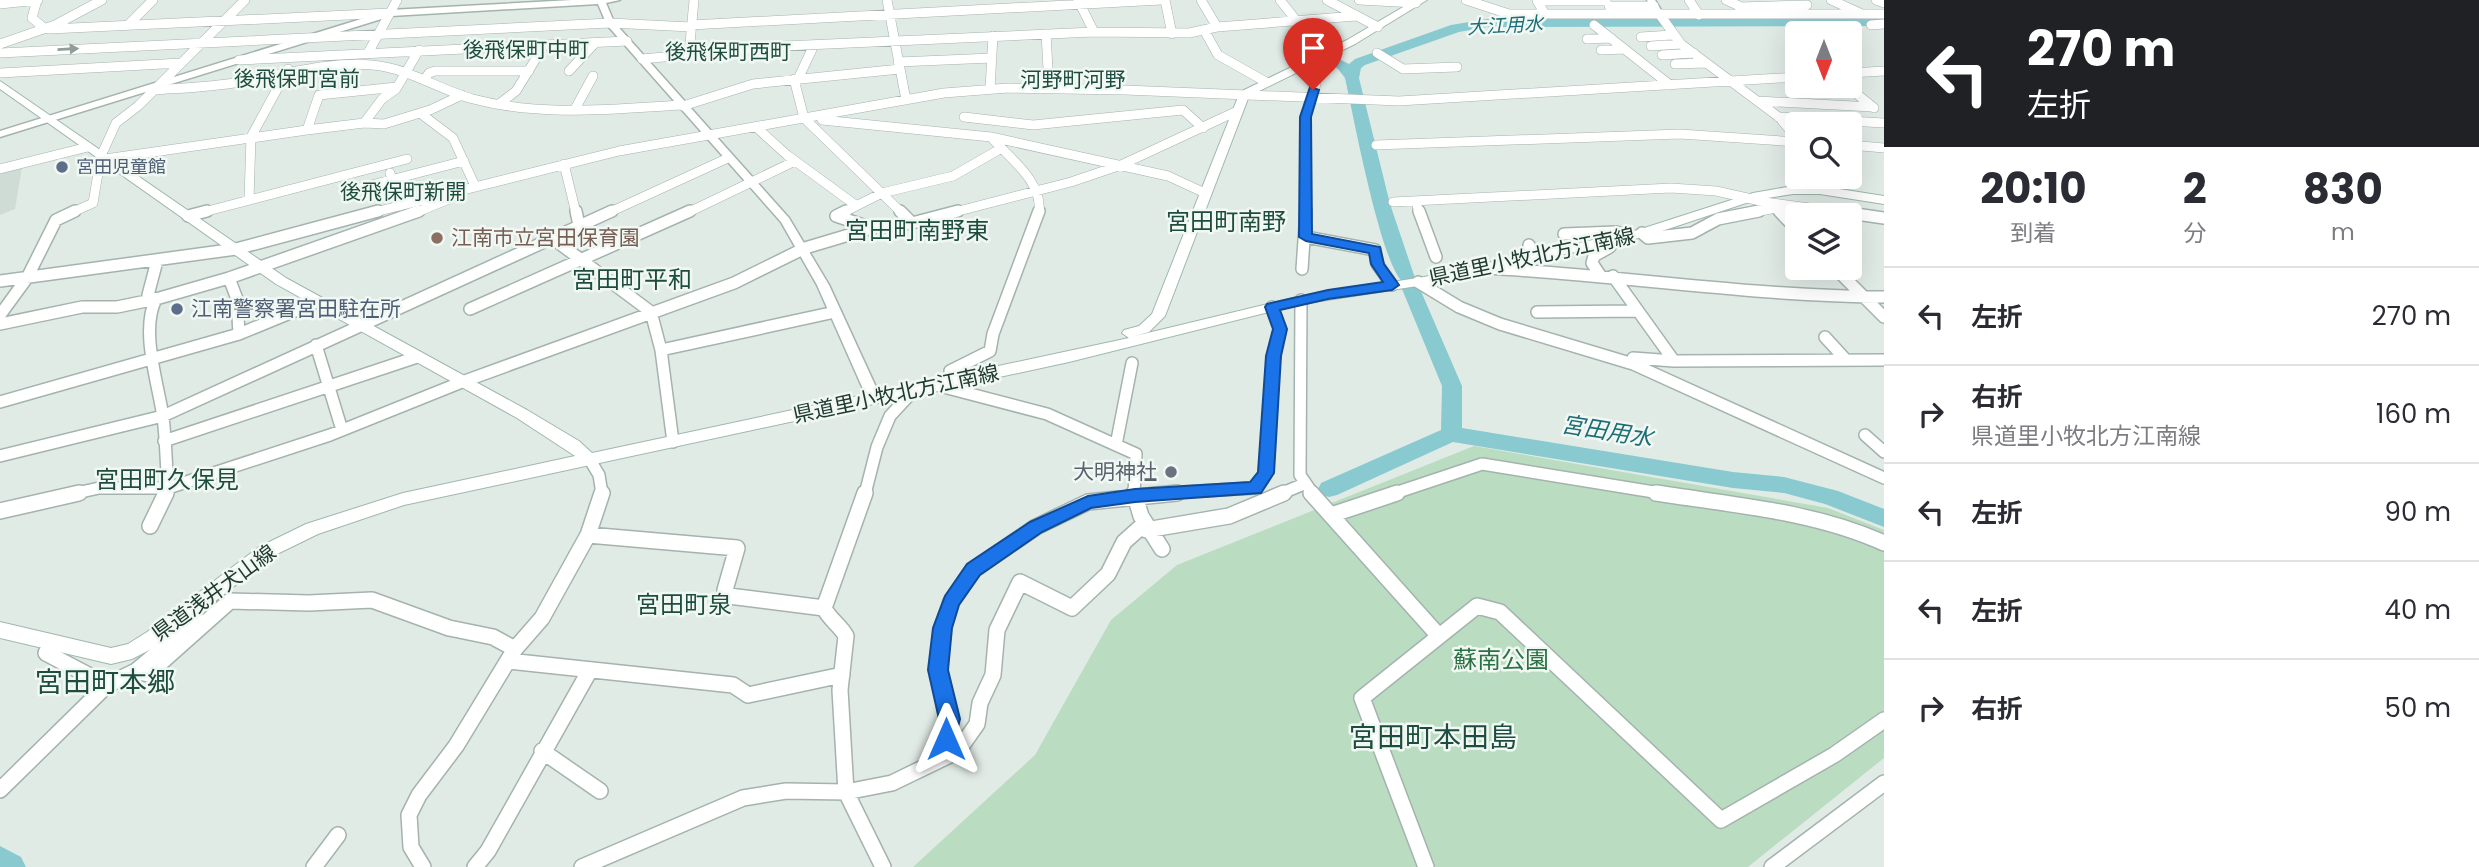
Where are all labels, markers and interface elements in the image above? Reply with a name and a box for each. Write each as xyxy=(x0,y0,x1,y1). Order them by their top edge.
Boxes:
water label: 大江用水 xyxy=(1466,10,1546,41)
text: 270 m xyxy=(2027,15,2175,83)
pin xyxy=(1283,18,1343,90)
north arrow xyxy=(1785,21,1862,98)
map controls xyxy=(1785,21,1862,280)
icon: left xyxy=(1912,28,2003,119)
icon: arrive xyxy=(1294,29,1332,67)
district label: 後飛保町中町 xyxy=(463,35,589,64)
district label: 後飛保町西町 xyxy=(665,37,791,66)
one-way arrow xyxy=(57,43,79,54)
district label: 後飛保町宮前 xyxy=(234,64,360,93)
district label: 河野町河野 xyxy=(1021,65,1126,94)
text: 左折 xyxy=(2027,82,2091,127)
button: search xyxy=(1785,112,1862,189)
place label: 宮田児童館 xyxy=(76,154,166,179)
marker: 宮田児童館 xyxy=(54,159,70,175)
text: 20:10 xyxy=(1980,159,2087,218)
text: 2 xyxy=(2183,159,2207,218)
text: 830 xyxy=(2303,160,2383,219)
district label: 後飛保町新開 xyxy=(340,177,466,206)
button: layers xyxy=(1785,203,1862,280)
district label: 宮田町南野 xyxy=(1166,205,1286,238)
district label: 宮田町南野東 xyxy=(845,214,989,247)
text: m xyxy=(2331,216,2355,248)
text: 到着 xyxy=(2010,217,2056,249)
text: 分 xyxy=(2183,217,2206,249)
street label: 県道里小牧北方江南線 xyxy=(1426,220,1638,293)
place label: 江南市立宮田保育園 xyxy=(451,223,640,252)
marker: 江南市立宮田保育園 xyxy=(429,230,445,246)
district label: 宮田町平和 xyxy=(572,263,692,296)
place label: 江南警察署宮田駐在所 xyxy=(191,294,401,323)
icon: left xyxy=(1912,297,1950,335)
text: 270 m xyxy=(2372,298,2451,334)
text: 左折 xyxy=(1971,299,2023,335)
marker: 江南警察署宮田駐在所 xyxy=(169,301,185,317)
street label: 県道里小牧北方江南線 xyxy=(790,357,1002,430)
text: 右折 xyxy=(1971,379,2023,415)
icon: right xyxy=(1912,395,1950,433)
text: 160 m xyxy=(2376,396,2451,432)
water label: 宮田用水 xyxy=(1559,408,1658,454)
text: 県道里小牧北方江南線 xyxy=(1971,420,2201,452)
place label: 大明神社 xyxy=(1073,457,1157,486)
district label: 宮田町久保見 xyxy=(95,463,239,496)
marker: 大明神社 xyxy=(1163,464,1179,480)
icon: left xyxy=(1912,493,1950,531)
text: 90 m xyxy=(2385,494,2451,530)
text: 左折 xyxy=(1971,495,2023,531)
street label: 県道浅井犬山線 xyxy=(146,538,282,648)
district label: 宮田町泉 xyxy=(636,588,732,621)
icon: left xyxy=(1912,591,1950,629)
text: 40 m xyxy=(2385,592,2451,628)
text: 左折 xyxy=(1971,593,2023,629)
park label: 蘇南公園 xyxy=(1453,643,1549,676)
district label: 宮田町本郷 xyxy=(35,663,175,702)
icon: right xyxy=(1912,689,1950,727)
text: 50 m xyxy=(2385,690,2451,726)
text: 右折 xyxy=(1971,691,2023,727)
position arrow xyxy=(909,702,983,776)
district label: 宮田町本田島 xyxy=(1349,718,1517,757)

